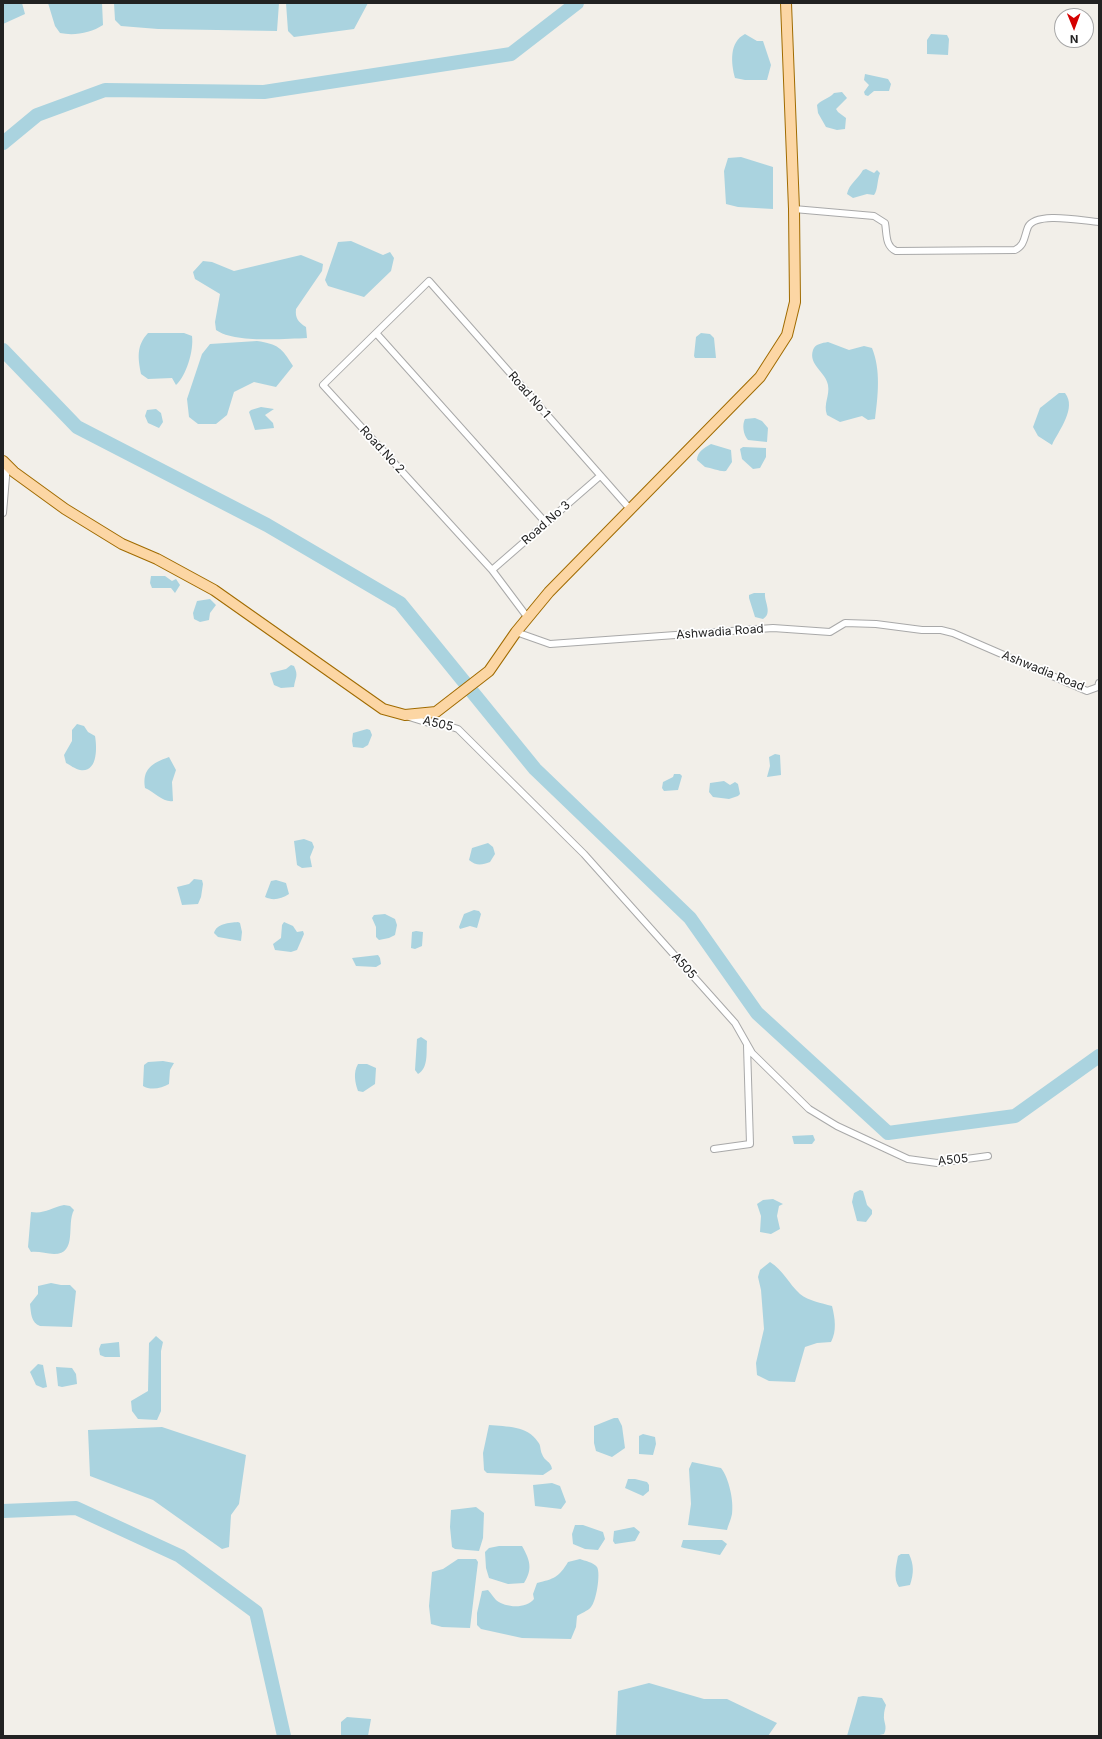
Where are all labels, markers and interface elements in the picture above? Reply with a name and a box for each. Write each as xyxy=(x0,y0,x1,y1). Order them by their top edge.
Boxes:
north arrow xyxy=(1054,8,1094,48)
text: N xyxy=(1070,32,1079,46)
street label: Road No 1 xyxy=(505,369,553,421)
street label: Road No 2 xyxy=(357,423,407,477)
street label: Road No 3 xyxy=(519,498,573,548)
street label: Ashwadia Road xyxy=(676,622,764,642)
street label: Ashwadia Road xyxy=(1000,648,1086,694)
street label: A505 xyxy=(422,714,454,734)
street label: A505 xyxy=(668,950,700,982)
street label: A505 xyxy=(937,1151,969,1169)

